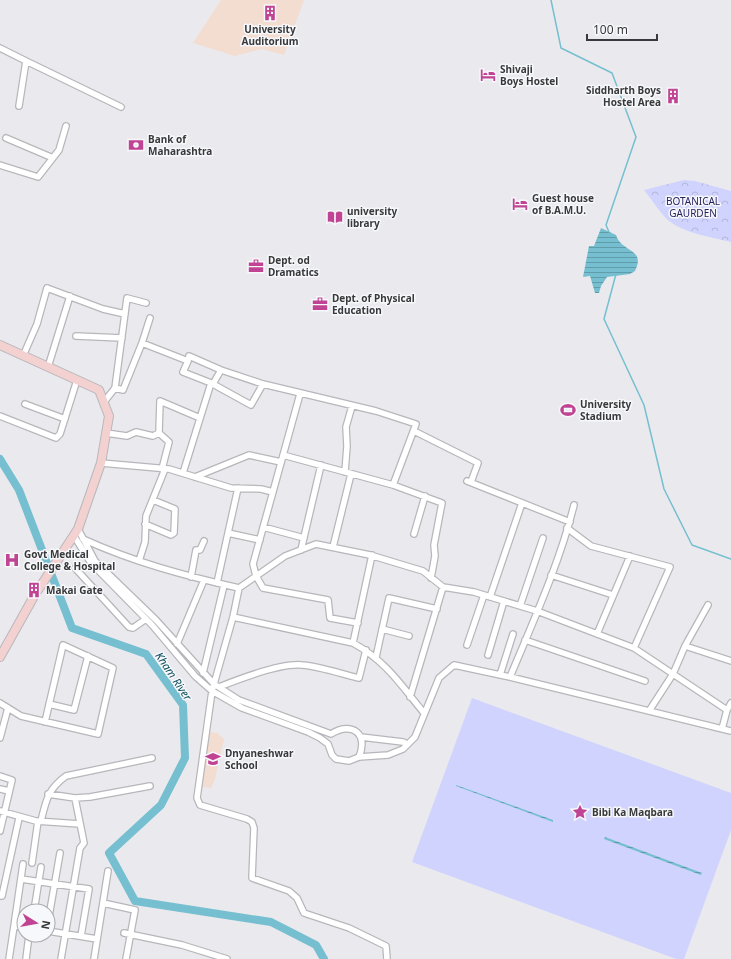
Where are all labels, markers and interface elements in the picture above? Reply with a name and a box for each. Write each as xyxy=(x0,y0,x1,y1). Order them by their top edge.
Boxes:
building icon: University Auditorium xyxy=(261,4,279,22)
scale bar xyxy=(587,16,657,42)
text: 100 m xyxy=(593,21,628,38)
place label: University Auditorium xyxy=(241,22,299,48)
place label: Shivaji Boys Hostel xyxy=(500,62,558,88)
hotel icon: Shivaji Boys Hostel xyxy=(479,66,497,84)
place label: Siddharth Boys Hostel Area xyxy=(586,83,661,109)
building icon: Siddharth Boys Hostel Area xyxy=(664,87,682,105)
place label: Bank of Maharashtra xyxy=(148,132,212,158)
bank icon: Bank of Maharashtra xyxy=(127,136,145,154)
place label: Guest house of B.A.M.U. xyxy=(532,191,594,217)
park label: BOTANICAL GAURDEN xyxy=(666,194,720,220)
hotel icon: Guest house of B.A.M.U. xyxy=(511,195,529,213)
place label: university library xyxy=(347,204,397,230)
library icon: university library xyxy=(326,208,344,226)
place label: Dept. od Dramatics xyxy=(268,253,319,279)
office icon: Dept. od Dramatics xyxy=(247,257,265,275)
place label: Dept. of Physical Education xyxy=(332,291,415,317)
office icon: Dept. of Physical Education xyxy=(311,295,329,313)
place label: University Stadium xyxy=(580,397,632,423)
sports icon: University Stadium xyxy=(559,401,577,419)
place label: Govt Medical College & Hospital xyxy=(24,547,115,573)
hospital icon: Govt Medical College & Hospital xyxy=(3,551,21,569)
building icon: Makai Gate xyxy=(25,581,43,599)
place label: Makai Gate xyxy=(46,583,103,597)
water label: Kham River xyxy=(152,649,196,704)
place label: Dnyaneshwar School xyxy=(225,746,294,772)
school or university icon: Dnyaneshwar School xyxy=(204,750,222,768)
place icon: Bibi Ka Maqbara xyxy=(571,803,589,821)
place label: Bibi Ka Maqbara xyxy=(592,805,673,819)
north arrow xyxy=(16,903,56,943)
text: N xyxy=(38,919,55,931)

